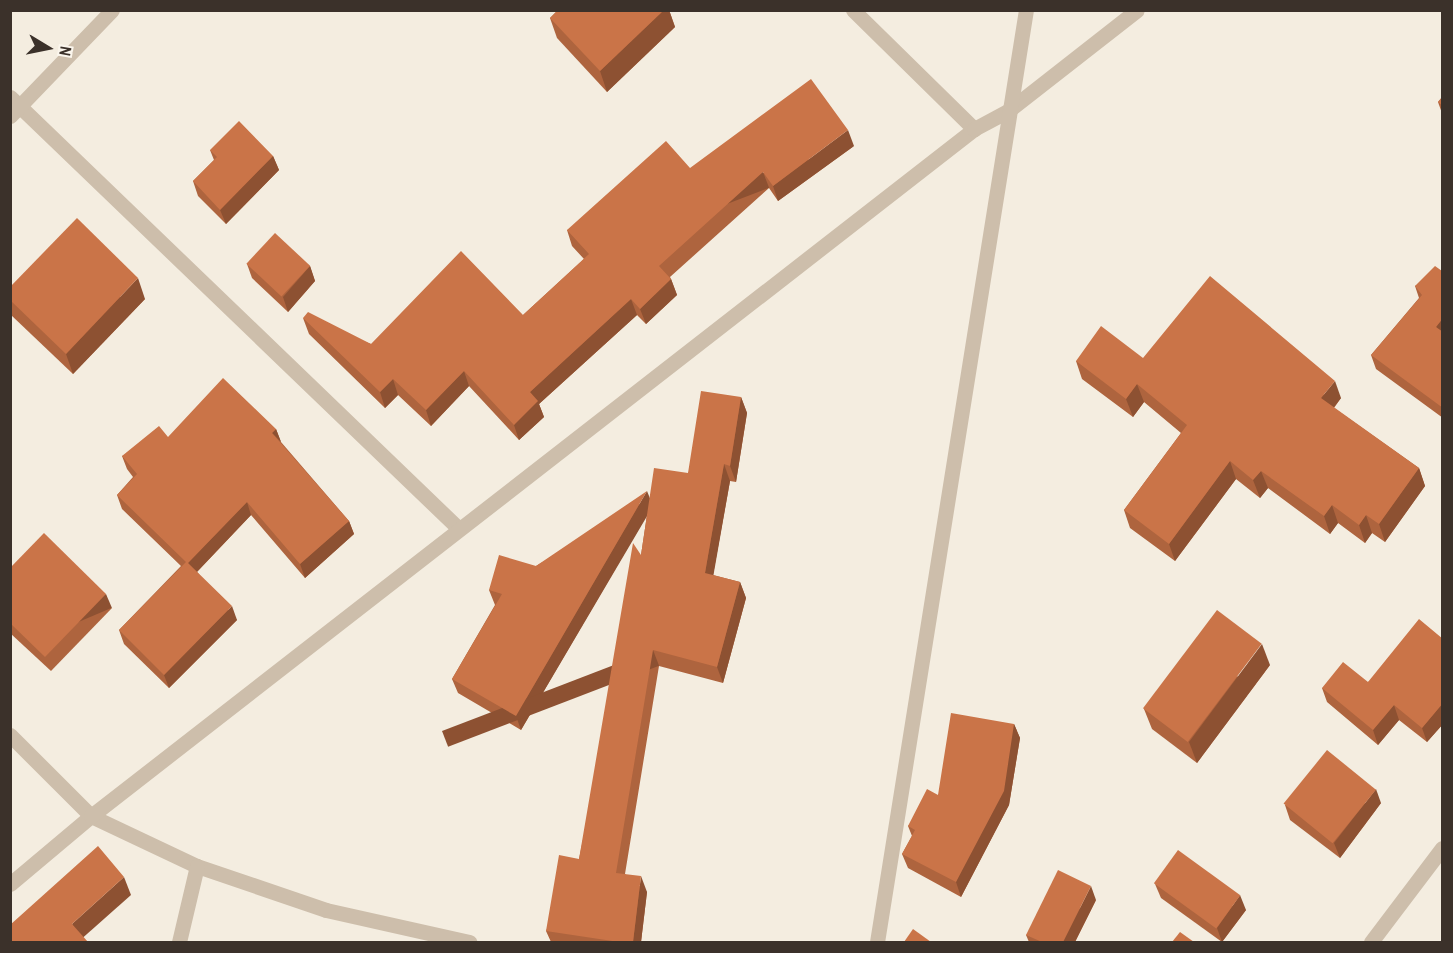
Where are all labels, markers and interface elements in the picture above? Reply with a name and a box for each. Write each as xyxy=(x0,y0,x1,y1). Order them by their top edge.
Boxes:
north arrow xyxy=(18,18,78,78)
text: N xyxy=(54,45,77,58)

